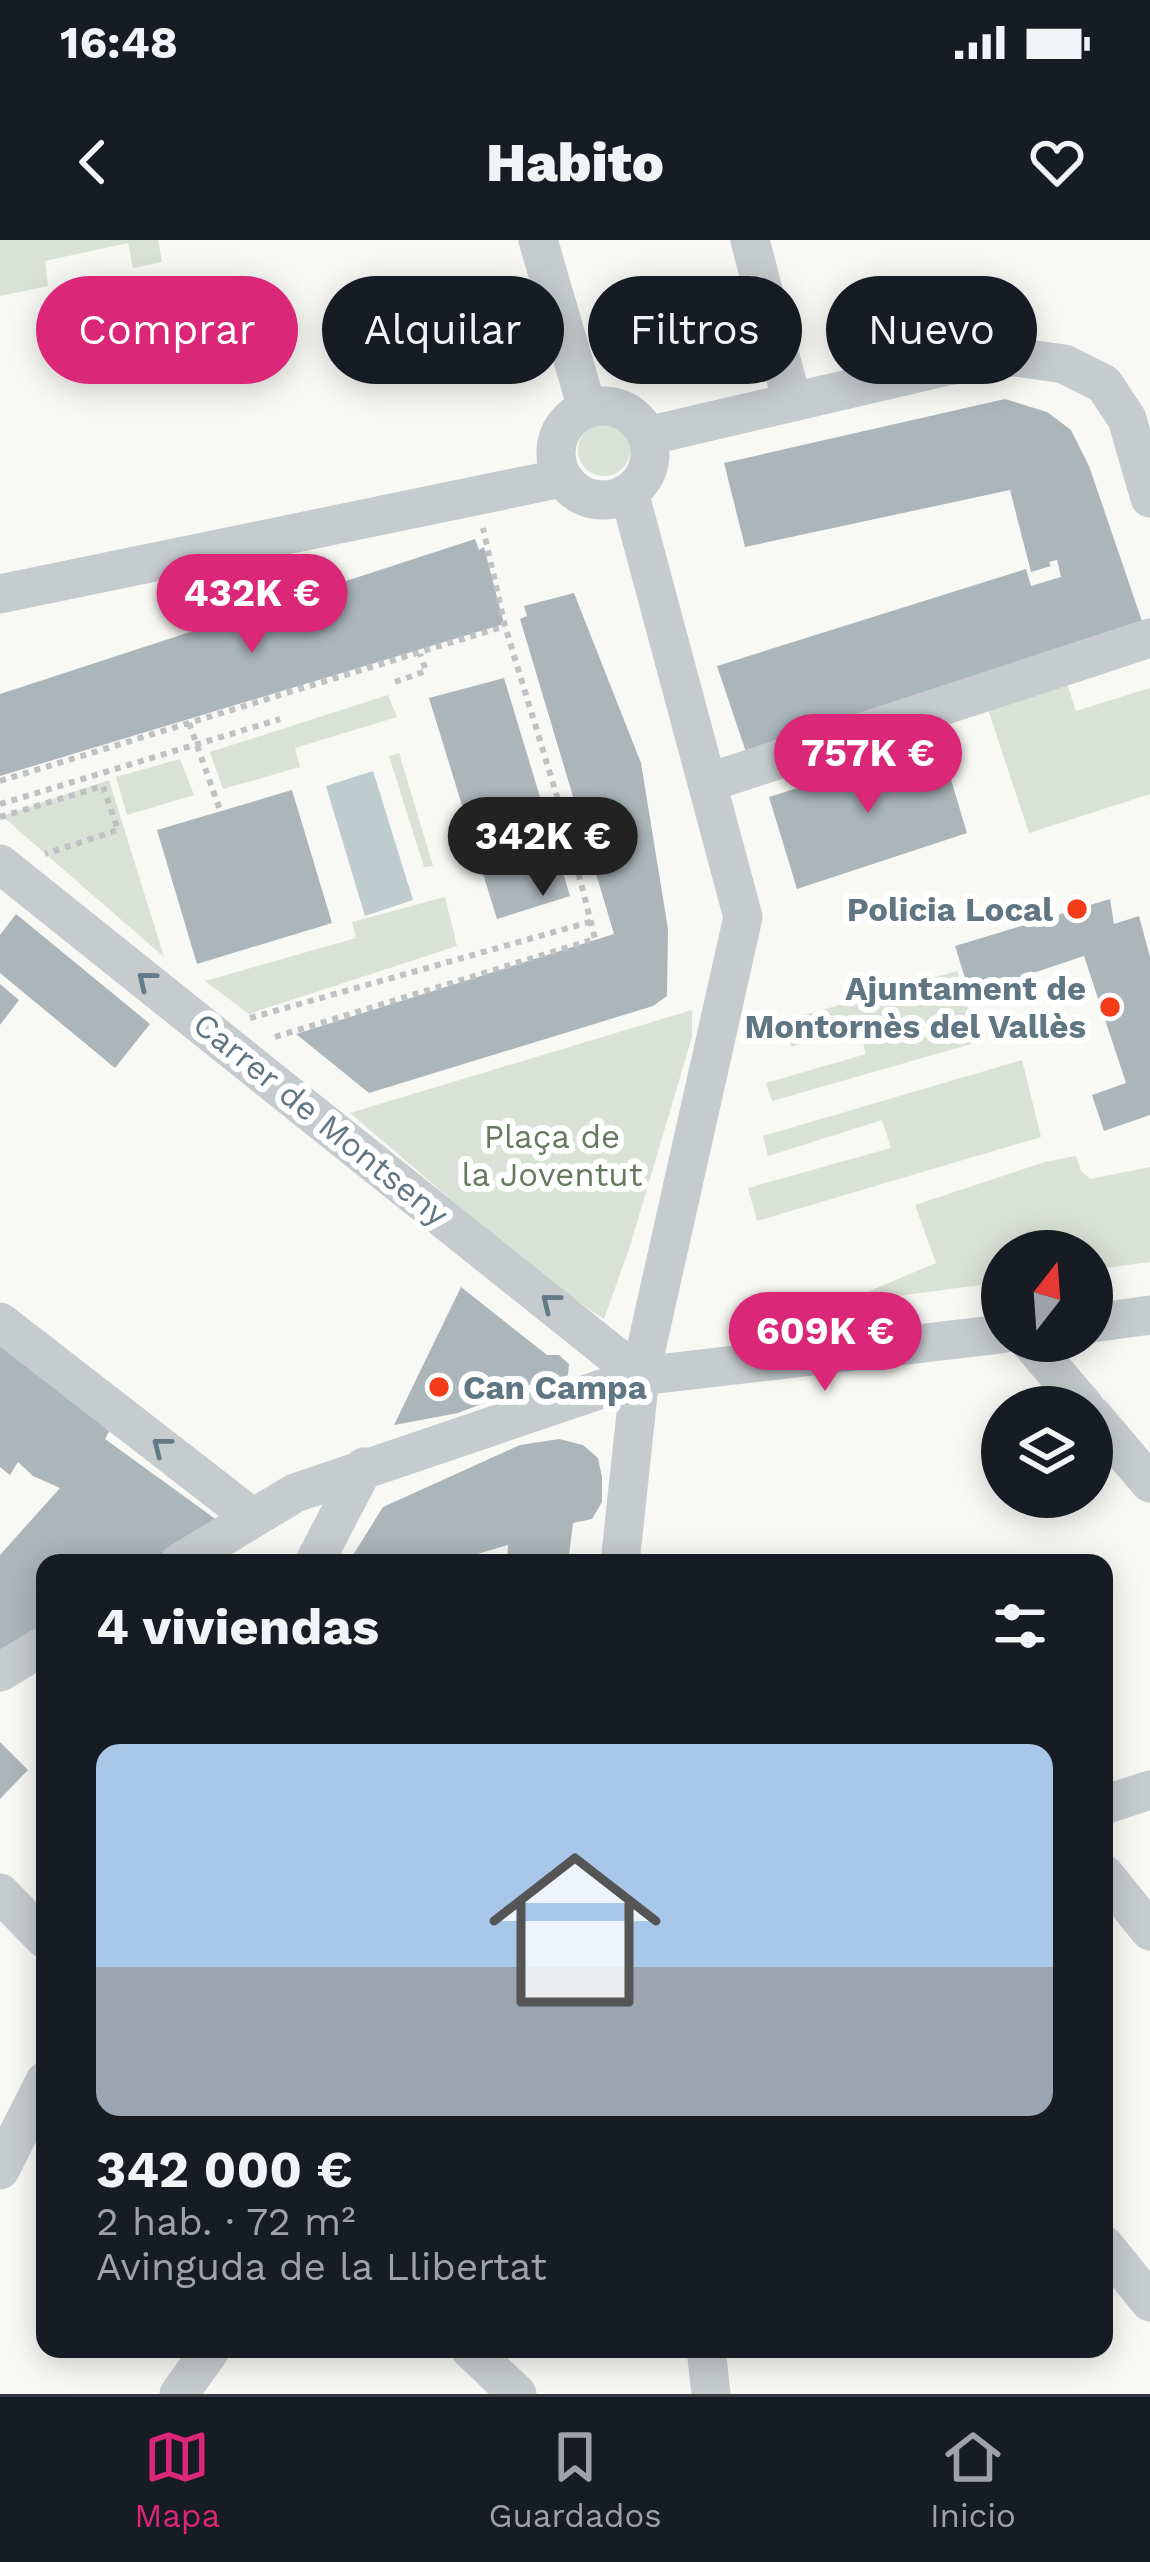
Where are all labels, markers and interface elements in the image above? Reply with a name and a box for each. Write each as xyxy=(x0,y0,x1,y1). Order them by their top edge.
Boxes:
text: 16:48 xyxy=(60,16,178,69)
icon: back xyxy=(60,129,126,195)
icon: heart xyxy=(1024,129,1090,195)
text: Habito xyxy=(486,131,664,194)
chip: Comprar xyxy=(36,276,298,384)
chip: Alquilar xyxy=(322,276,564,384)
chip: Filtros xyxy=(588,276,802,384)
chip: Nuevo xyxy=(826,276,1037,384)
pin: 432K € xyxy=(154,554,350,656)
text: 432K € xyxy=(184,570,320,615)
pin: 757K € xyxy=(770,714,966,816)
text: 757K € xyxy=(801,730,935,775)
pin: 342K € xyxy=(445,797,641,899)
text: 342K € xyxy=(475,813,611,858)
place label: Policia Local xyxy=(847,890,1053,929)
marker: Policia Local xyxy=(1064,896,1090,922)
place label: Ajuntament de Montornès del Vallès xyxy=(744,969,1086,1046)
one-way arrow xyxy=(138,973,160,994)
marker: Ajuntament de Montornès del Vallès xyxy=(1097,994,1123,1020)
street label: Carrer de Montseny xyxy=(186,1004,456,1234)
park label: Plaça de la Joventut xyxy=(461,1117,643,1194)
north arrow xyxy=(981,1230,1113,1362)
map controls xyxy=(981,1230,1113,1518)
pin: 609K € xyxy=(727,1292,923,1394)
one-way arrow xyxy=(541,1295,563,1316)
text: 609K € xyxy=(756,1308,894,1353)
place label: Can Campa xyxy=(463,1368,647,1407)
marker: Can Campa xyxy=(426,1374,452,1400)
button: layers xyxy=(981,1386,1113,1518)
one-way arrow xyxy=(152,1439,174,1460)
icon: filters xyxy=(987,1593,1053,1659)
text: 4 viviendas xyxy=(96,1597,379,1656)
icon: home xyxy=(467,1822,683,2038)
text: 342 000 € xyxy=(96,2140,352,2199)
text: 2 hab. · 72 m² xyxy=(96,2199,355,2244)
text: Avinguda de la Llibertat xyxy=(96,2244,547,2289)
tab: Mapa xyxy=(134,2424,220,2535)
tab: Guardados xyxy=(489,2424,662,2535)
tab: Inicio xyxy=(930,2424,1016,2535)

